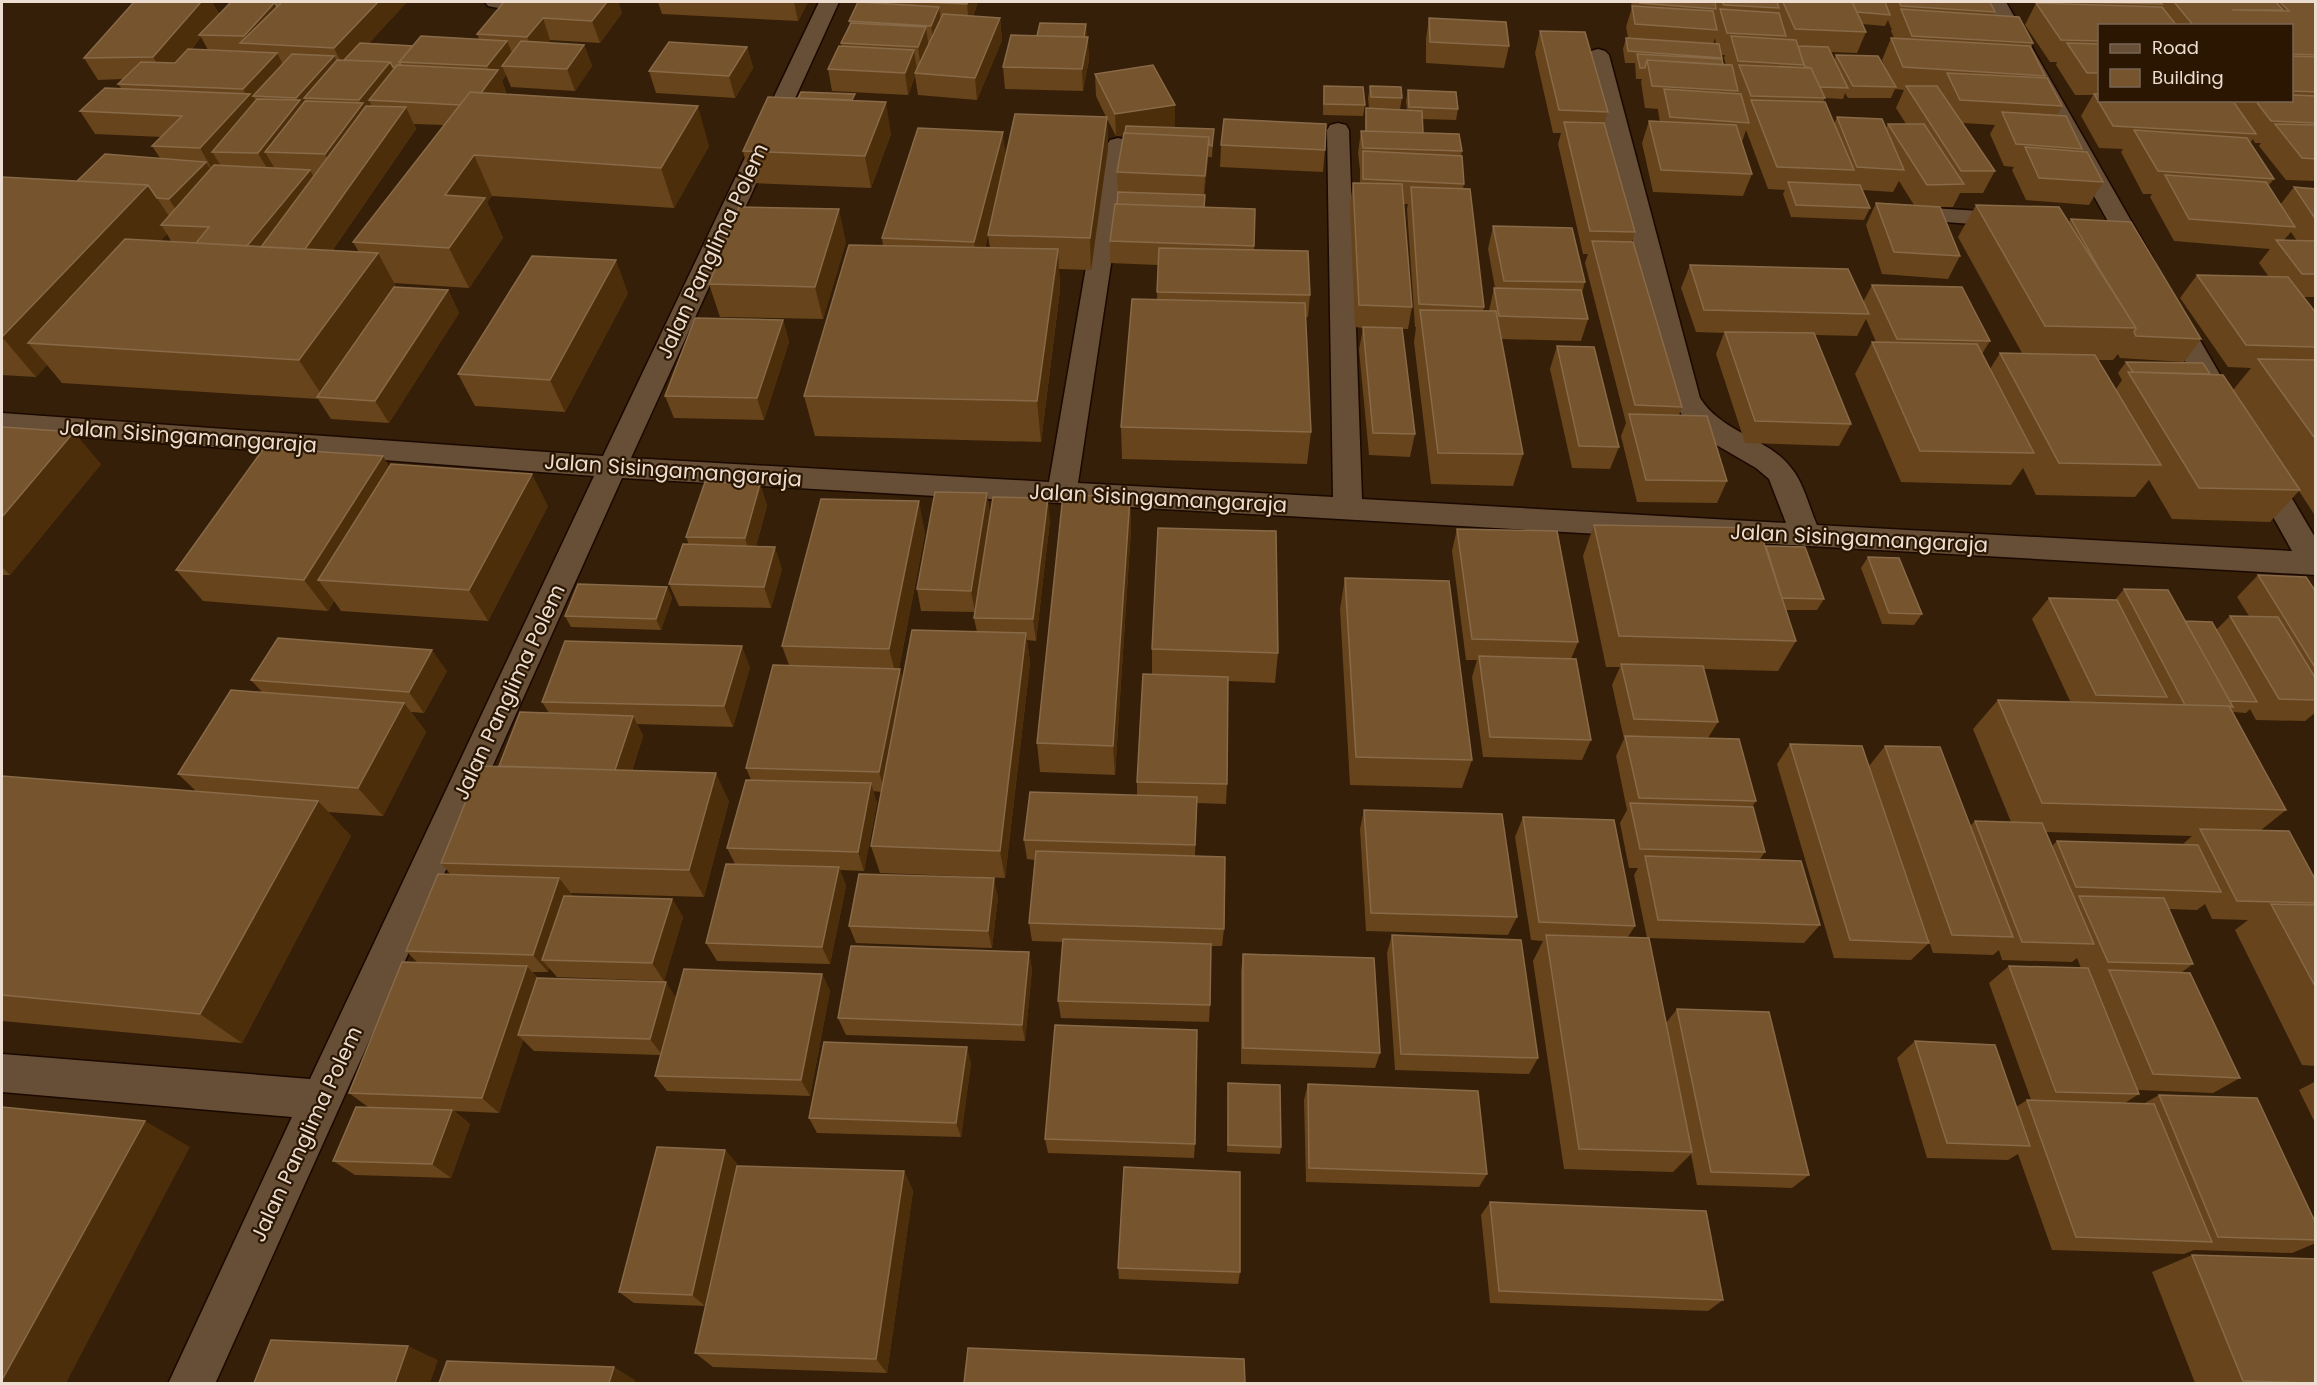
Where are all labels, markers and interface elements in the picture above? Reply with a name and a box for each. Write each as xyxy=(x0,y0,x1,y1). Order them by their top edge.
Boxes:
legend xyxy=(2098,24,2293,102)
text: Road xyxy=(2152,35,2199,60)
text: Building xyxy=(2152,65,2224,90)
street label: Jalan Panglima Polem xyxy=(649,138,775,364)
street label: Jalan Sisingamangaraja xyxy=(58,413,318,459)
street label: Jalan Sisingamangaraja xyxy=(543,447,803,493)
street label: Jalan Sisingamangaraja xyxy=(1028,477,1288,519)
street label: Jalan Sisingamangaraja xyxy=(1729,517,1989,559)
street label: Jalan Panglima Polem xyxy=(446,579,572,805)
street label: Jalan Panglima Polem xyxy=(243,1021,369,1247)

